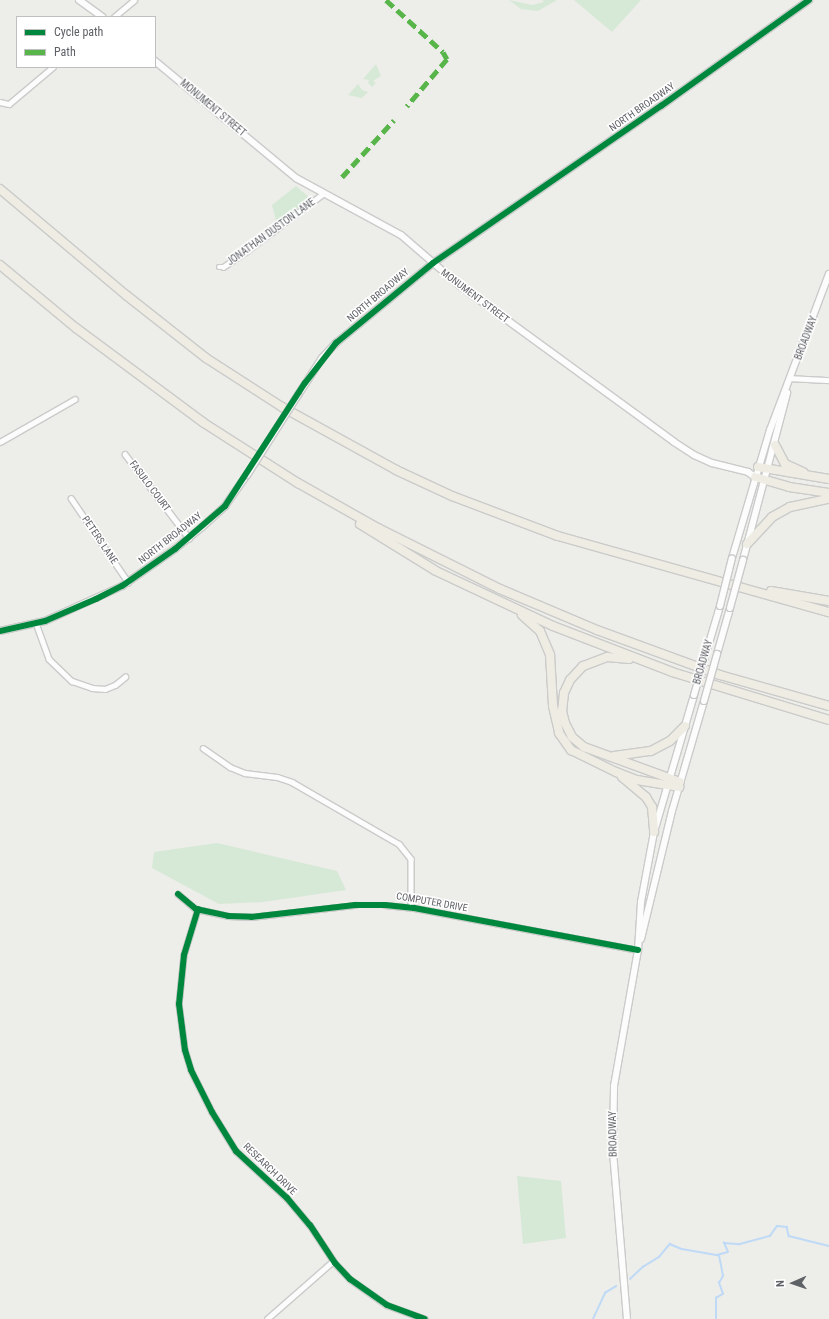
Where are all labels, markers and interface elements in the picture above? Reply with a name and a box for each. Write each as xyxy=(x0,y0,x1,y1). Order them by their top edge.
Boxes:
legend xyxy=(16,16,156,68)
text: Cycle path xyxy=(54,25,103,39)
text: Path xyxy=(54,45,76,59)
street label: MONUMENT STREET xyxy=(178,77,248,139)
street label: NORTH BROADWAY xyxy=(607,80,677,134)
street label: JONATHAN DUSTON LANE xyxy=(225,196,317,268)
street label: NORTH BROADWAY xyxy=(345,266,411,324)
street label: MONUMENT STREET xyxy=(438,266,512,326)
street label: BROADWAY xyxy=(792,314,820,362)
street label: FASULO COURT xyxy=(127,458,173,514)
street label: NORTH BROADWAY xyxy=(136,510,204,566)
street label: PETERS LANE xyxy=(80,514,120,566)
street label: BROADWAY xyxy=(691,638,715,686)
street label: COMPUTER DRIVE xyxy=(395,890,469,914)
street label: BROADWAY xyxy=(607,1111,619,1157)
street label: RESEARCH DRIVE xyxy=(241,1140,299,1198)
north arrow xyxy=(773,1263,813,1303)
text: N xyxy=(774,1280,787,1287)

